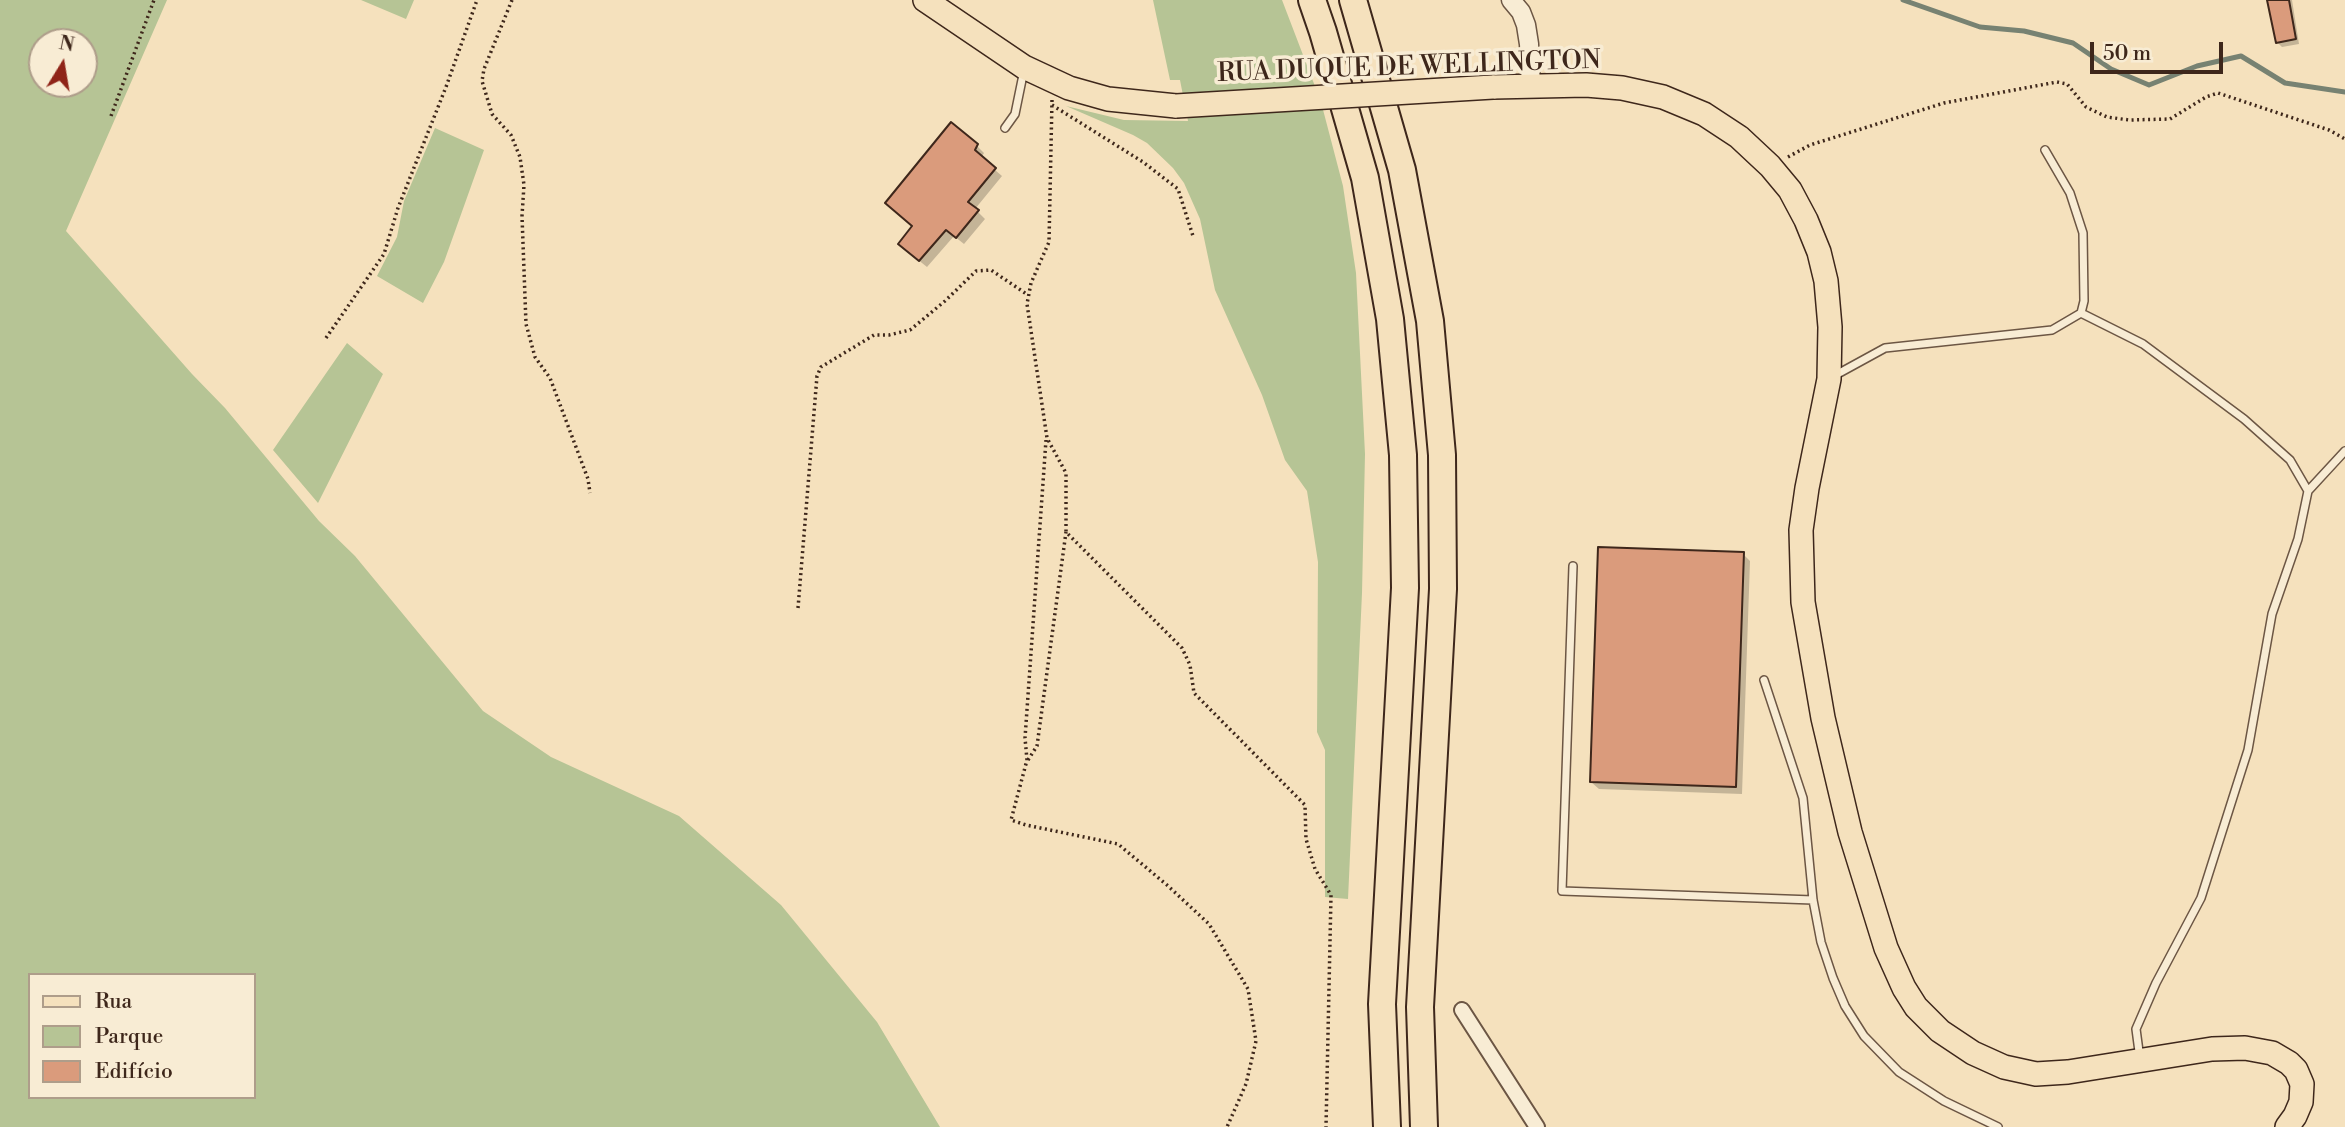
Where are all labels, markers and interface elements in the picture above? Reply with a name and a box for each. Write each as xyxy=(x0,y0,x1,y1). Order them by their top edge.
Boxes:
north arrow xyxy=(28,28,98,98)
scale bar xyxy=(2093,28,2226,72)
text: N xyxy=(57,31,76,58)
text: 50 m xyxy=(2103,41,2151,67)
street label: RUA DUQUE DE WELLINGTON xyxy=(1217,46,1601,90)
legend xyxy=(28,973,256,1099)
text: Rua xyxy=(95,989,132,1015)
text: Parque xyxy=(95,1024,163,1050)
text: Edifício xyxy=(95,1059,173,1085)

